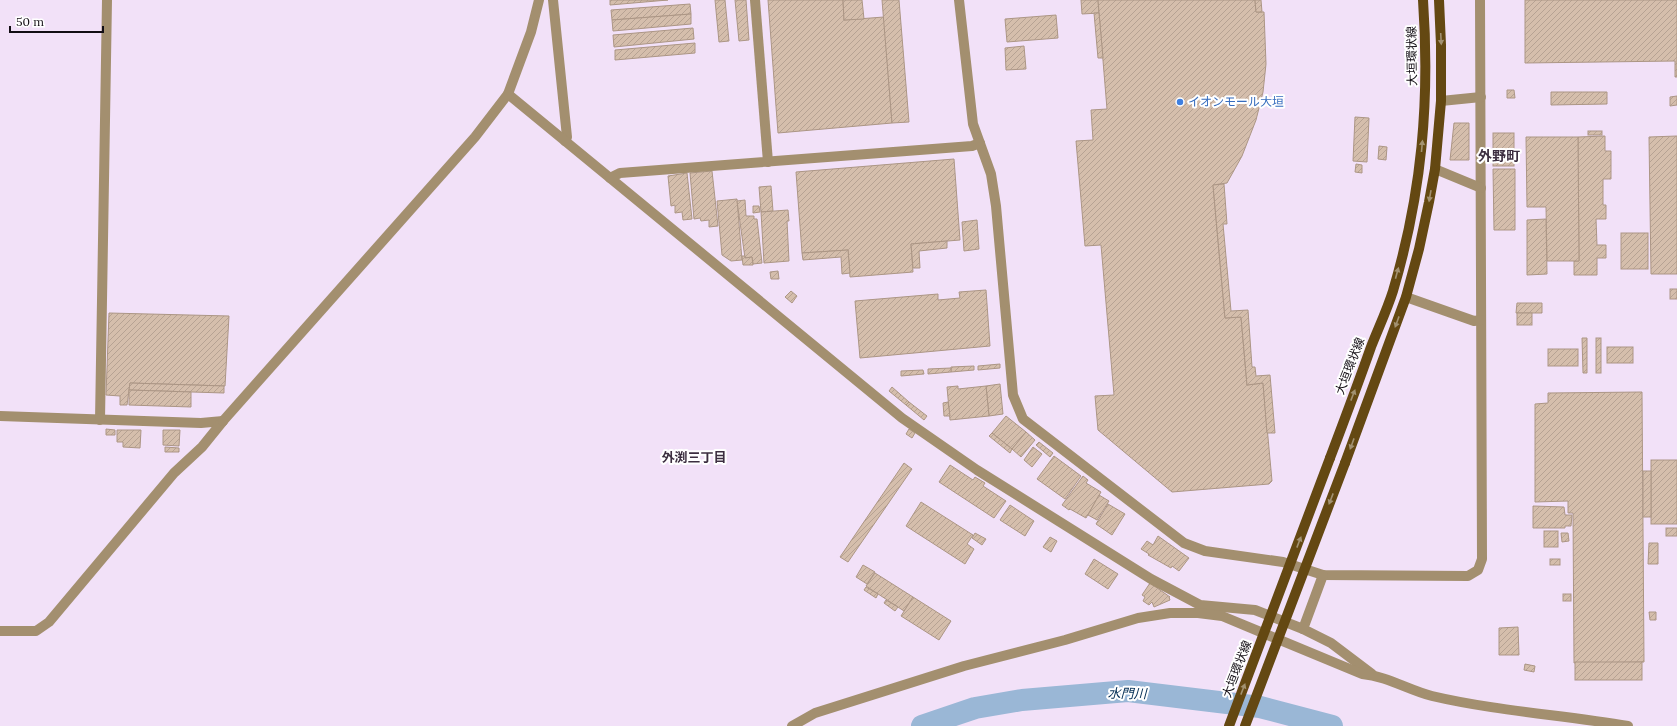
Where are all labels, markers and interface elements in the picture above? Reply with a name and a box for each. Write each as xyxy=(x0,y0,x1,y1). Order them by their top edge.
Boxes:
scale bar xyxy=(10,8,103,34)
text: 50 m xyxy=(16,14,44,29)
street label: 大垣環状線 xyxy=(1403,26,1420,86)
one-way arrow xyxy=(1438,33,1444,46)
place label: イオンモール大垣 xyxy=(1188,94,1284,109)
marker: イオンモール大垣 xyxy=(1175,97,1185,107)
one-way arrow xyxy=(1419,140,1426,152)
district label: 外野町 xyxy=(1478,147,1520,165)
one-way arrow xyxy=(1427,190,1433,202)
one-way arrow xyxy=(1395,267,1401,279)
one-way arrow xyxy=(1394,316,1400,328)
street label: 大垣環状線 xyxy=(1332,335,1367,397)
one-way arrow xyxy=(1351,389,1357,401)
one-way arrow xyxy=(1349,438,1355,450)
district label: 外渕三丁目 xyxy=(661,449,727,466)
one-way arrow xyxy=(1328,494,1334,506)
one-way arrow xyxy=(1296,535,1302,547)
street label: 大垣環状線 xyxy=(1219,638,1254,700)
one-way arrow xyxy=(1240,683,1246,695)
water label: 水門川 xyxy=(1107,685,1149,702)

